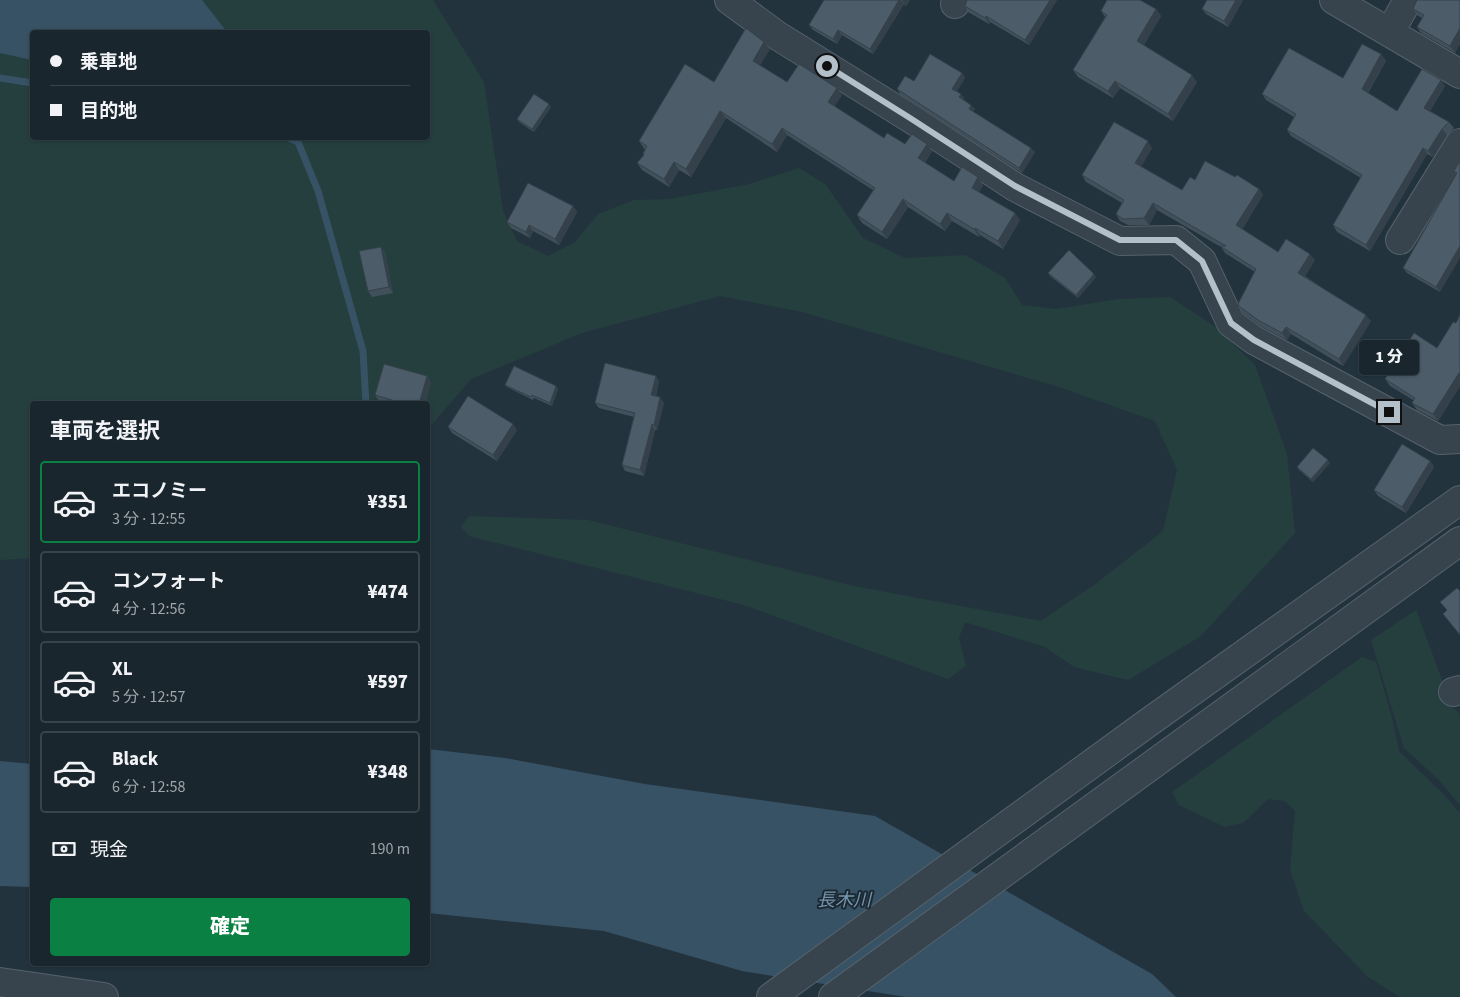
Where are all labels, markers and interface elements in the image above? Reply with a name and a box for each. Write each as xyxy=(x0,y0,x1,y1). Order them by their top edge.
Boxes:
text: 乗車地 xyxy=(80,49,137,76)
route start xyxy=(816,55,838,77)
text: 目的地 xyxy=(80,98,137,125)
callout: 1 分 xyxy=(1359,340,1419,374)
text: 1 分 xyxy=(1375,346,1403,368)
route end xyxy=(1378,401,1400,423)
text: 車両を選択 xyxy=(50,415,160,447)
text: エコノミー xyxy=(112,478,207,505)
icon: car xyxy=(52,480,97,525)
text: ¥351 xyxy=(367,489,408,516)
text: 3 分 · 12:55 xyxy=(112,508,185,530)
text: コンフォート xyxy=(112,568,225,595)
icon: car xyxy=(52,570,97,615)
text: ¥474 xyxy=(367,579,408,606)
text: 4 分 · 12:56 xyxy=(112,598,185,620)
text: XL xyxy=(112,656,133,683)
icon: car xyxy=(52,660,97,705)
text: ¥597 xyxy=(367,669,408,696)
text: 5 分 · 12:57 xyxy=(112,686,185,708)
text: Black xyxy=(112,746,158,773)
icon: car xyxy=(52,750,97,795)
text: ¥348 xyxy=(367,759,408,786)
text: 6 分 · 12:58 xyxy=(112,776,185,798)
icon: cash xyxy=(50,835,78,863)
text: 現金 xyxy=(90,837,128,864)
text: 190 m xyxy=(370,838,410,860)
water label: 長木川 xyxy=(817,888,873,913)
button: 確定 xyxy=(50,898,410,956)

